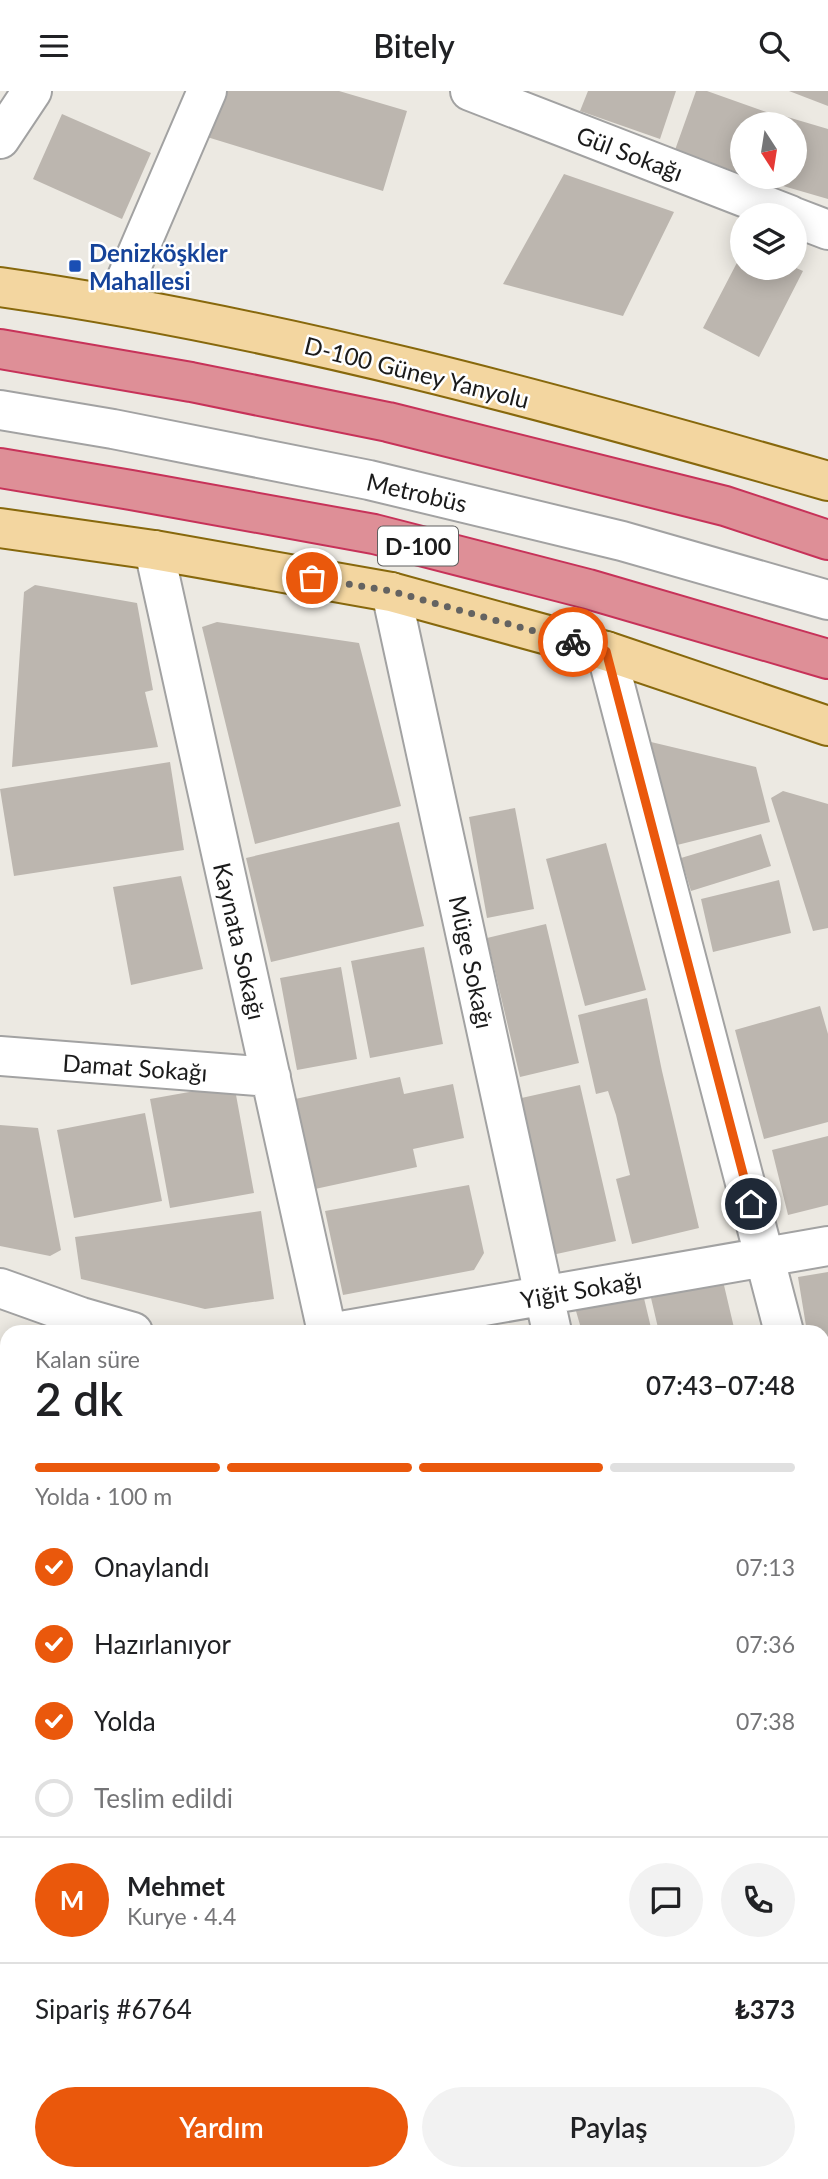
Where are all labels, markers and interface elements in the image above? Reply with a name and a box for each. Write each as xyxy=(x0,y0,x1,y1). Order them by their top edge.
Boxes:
text: Bitely xyxy=(373,26,455,65)
icon: menu xyxy=(35,27,73,65)
icon: search xyxy=(755,27,793,65)
north arrow xyxy=(730,112,807,189)
map controls xyxy=(730,112,807,280)
street label: Gül Sokağı xyxy=(573,119,687,187)
button: layers xyxy=(730,203,807,280)
place label: Denizköşkler Mahallesi xyxy=(89,238,228,295)
marker: Denizköşkler Mahallesi xyxy=(67,258,83,274)
street label: D-100 Güney Yanyolu xyxy=(302,330,532,414)
street label: Metrobüs xyxy=(364,466,470,518)
road number: D-100 xyxy=(378,527,458,566)
pin xyxy=(282,548,342,608)
icon: bag xyxy=(293,559,331,597)
courier xyxy=(538,607,608,677)
icon: bike xyxy=(554,623,592,661)
street label: Kaynata Sokağı xyxy=(208,859,272,1023)
street label: Müge Sokağı xyxy=(444,893,500,1031)
street label: Damat Sokağı xyxy=(62,1047,208,1087)
pin xyxy=(721,1174,781,1234)
icon: home xyxy=(732,1185,770,1223)
street label: Yiğit Sokağı xyxy=(518,1264,644,1314)
text: Kalan süre xyxy=(35,1345,140,1373)
text: 07:43–07:48 xyxy=(646,1369,795,1401)
text: 2 dk xyxy=(35,1371,123,1426)
text: Yolda · 100 m xyxy=(35,1482,172,1510)
icon: check xyxy=(35,1548,73,1586)
text: Onaylandı xyxy=(94,1551,209,1583)
text: 07:13 xyxy=(736,1553,795,1581)
icon: check xyxy=(35,1625,73,1663)
text: Hazırlanıyor xyxy=(94,1628,231,1660)
text: 07:36 xyxy=(736,1630,795,1658)
icon: check xyxy=(35,1702,73,1740)
text: Yolda xyxy=(94,1705,156,1737)
text: 07:38 xyxy=(736,1707,795,1735)
text: Teslim edildi xyxy=(94,1782,233,1814)
button: chat xyxy=(629,1863,703,1937)
button: phone xyxy=(721,1863,795,1937)
text: Mehmet xyxy=(127,1870,225,1902)
text: M xyxy=(60,1884,84,1916)
text: Kurye · 4.4 xyxy=(127,1902,236,1930)
text: Sipariş #6764 xyxy=(35,1993,192,2025)
text: ₺373 xyxy=(735,1993,795,2025)
button: Yardım xyxy=(35,2087,408,2167)
button: Paylaş xyxy=(422,2087,795,2167)

